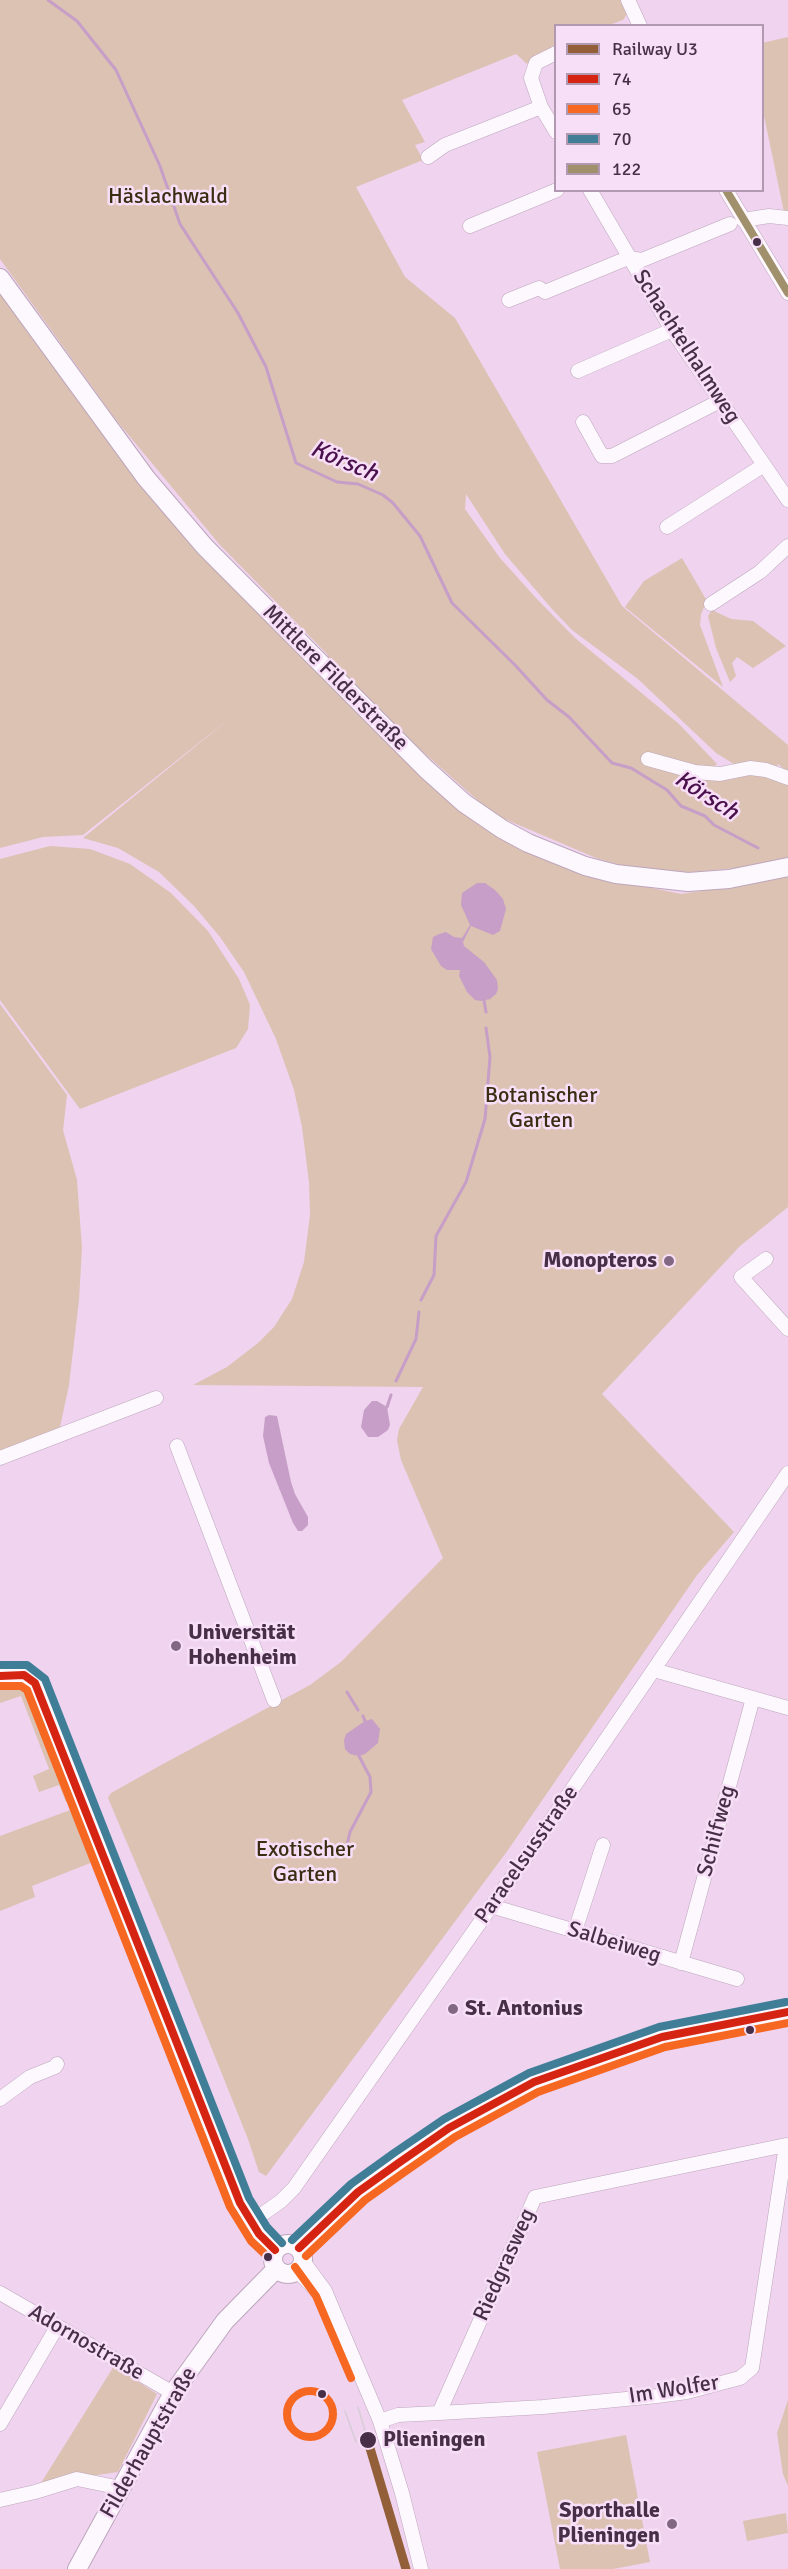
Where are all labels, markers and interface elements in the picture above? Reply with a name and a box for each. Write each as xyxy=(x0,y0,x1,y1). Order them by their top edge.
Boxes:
legend xyxy=(554,24,764,192)
text: Railway U3 xyxy=(612,38,698,60)
text: 74 xyxy=(612,68,631,90)
text: 65 xyxy=(612,98,631,120)
text: 70 xyxy=(612,128,631,150)
text: 122 xyxy=(612,158,641,180)
park label: Häslachwald xyxy=(108,184,228,210)
unlabelled marker xyxy=(751,236,763,248)
street label: Schachtelhalmweg xyxy=(626,265,746,429)
water label: Körsch xyxy=(306,435,382,489)
street label: Mittlere Filderstraße xyxy=(257,600,413,756)
water label: Körsch xyxy=(669,765,743,827)
park label: Botanischer Garten xyxy=(485,1083,597,1134)
place label: Monopteros xyxy=(543,1248,657,1274)
marker: Monopteros xyxy=(662,1254,676,1268)
place label: Universität Hohenheim xyxy=(188,1620,297,1672)
marker: Universität Hohenheim xyxy=(169,1639,183,1653)
street label: Paracelsusstraße xyxy=(470,1781,584,1929)
street label: Schilfweg xyxy=(692,1783,742,1879)
park label: Exotischer Garten xyxy=(256,1837,354,1888)
street label: Salbeiweg xyxy=(564,1916,664,1970)
place label: St. Antonius xyxy=(465,1996,583,2022)
marker: St. Antonius xyxy=(446,2002,460,2016)
unlabelled marker xyxy=(744,2024,756,2036)
street label: Riedgrasweg xyxy=(468,2205,542,2325)
unlabelled marker xyxy=(262,2251,274,2263)
street label: Adornostraße xyxy=(23,2299,149,2387)
street label: Filderhauptstraße xyxy=(95,2363,203,2523)
street label: Im Wolfer xyxy=(627,2370,721,2410)
unlabelled marker xyxy=(316,2388,328,2400)
place label: Plieningen xyxy=(383,2427,485,2453)
marker: Plieningen xyxy=(358,2430,378,2450)
place label: Sporthalle Plieningen xyxy=(558,2498,660,2550)
marker: Sporthalle Plieningen xyxy=(665,2517,679,2531)

